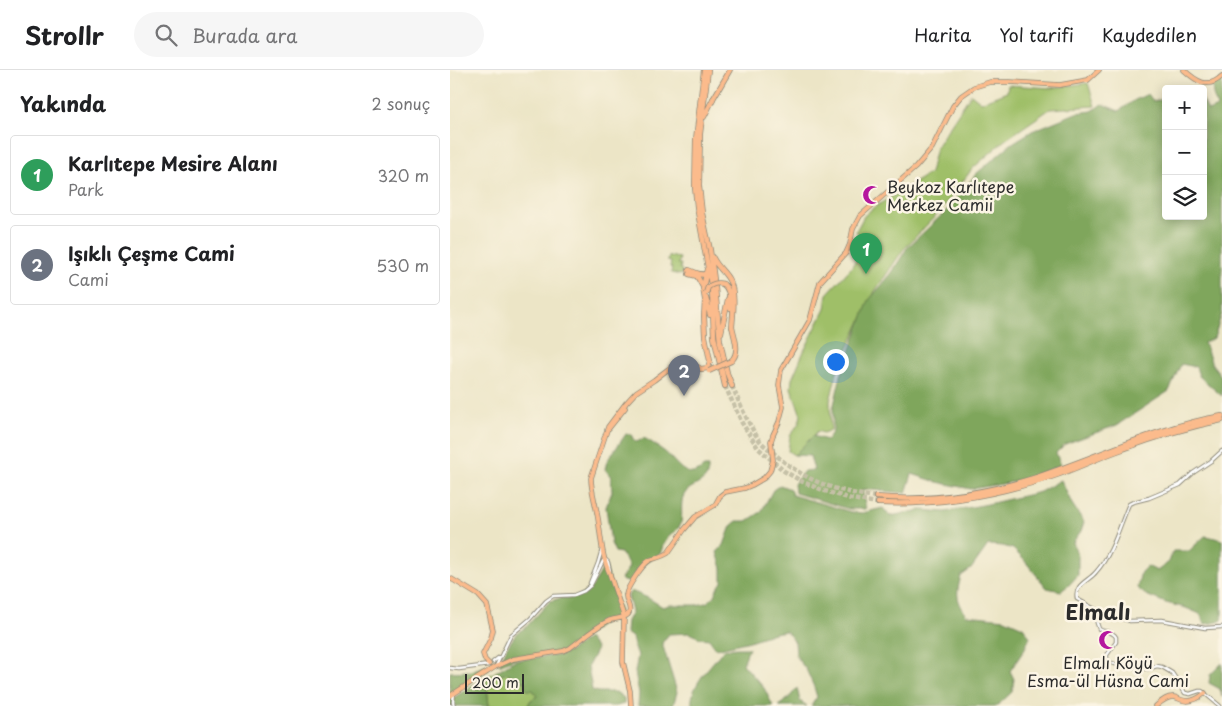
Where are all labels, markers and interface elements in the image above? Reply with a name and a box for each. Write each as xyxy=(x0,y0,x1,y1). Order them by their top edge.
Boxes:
search box xyxy=(134,12,484,57)
text: Strollr xyxy=(25,17,104,53)
icon: search xyxy=(152,21,180,49)
text: Burada ara xyxy=(192,21,297,49)
text: Harita xyxy=(914,21,971,48)
text: Yol tarifi xyxy=(999,21,1074,48)
text: Kaydedilen xyxy=(1102,21,1197,48)
map controls xyxy=(1162,85,1207,220)
button: + xyxy=(1162,85,1207,130)
text: Yakında xyxy=(20,87,106,119)
text: 2 sonuç xyxy=(372,91,430,115)
button: − xyxy=(1162,130,1207,175)
text: Karlıtepe Mesire Alanı xyxy=(68,149,278,177)
text: 1 xyxy=(33,163,41,187)
text: 320 m xyxy=(378,163,429,187)
place label: Beykoz Karlıtepe Merkez Camii xyxy=(887,174,1015,216)
button: layers xyxy=(1162,175,1207,220)
text: Park xyxy=(68,177,104,201)
mosque icon: Beykoz Karlıtepe Merkez Camii xyxy=(861,184,883,206)
pin: 1 xyxy=(850,233,882,274)
text: Işıklı Çeşme Cami xyxy=(68,239,235,267)
text: 2 xyxy=(31,253,43,277)
text: 530 m xyxy=(376,253,429,277)
text: Cami xyxy=(68,267,109,291)
your location xyxy=(823,349,849,375)
pin: 2 xyxy=(668,355,700,396)
district label: Elmalı xyxy=(1066,595,1130,627)
mosque icon: Elmalı Köyü Esma-ül Hüsna Cami xyxy=(1097,629,1119,651)
place label: Elmalı Köyü Esma-ül Hüsna Cami xyxy=(1027,650,1189,692)
scale bar xyxy=(465,671,524,694)
text: 200 m xyxy=(472,672,519,693)

